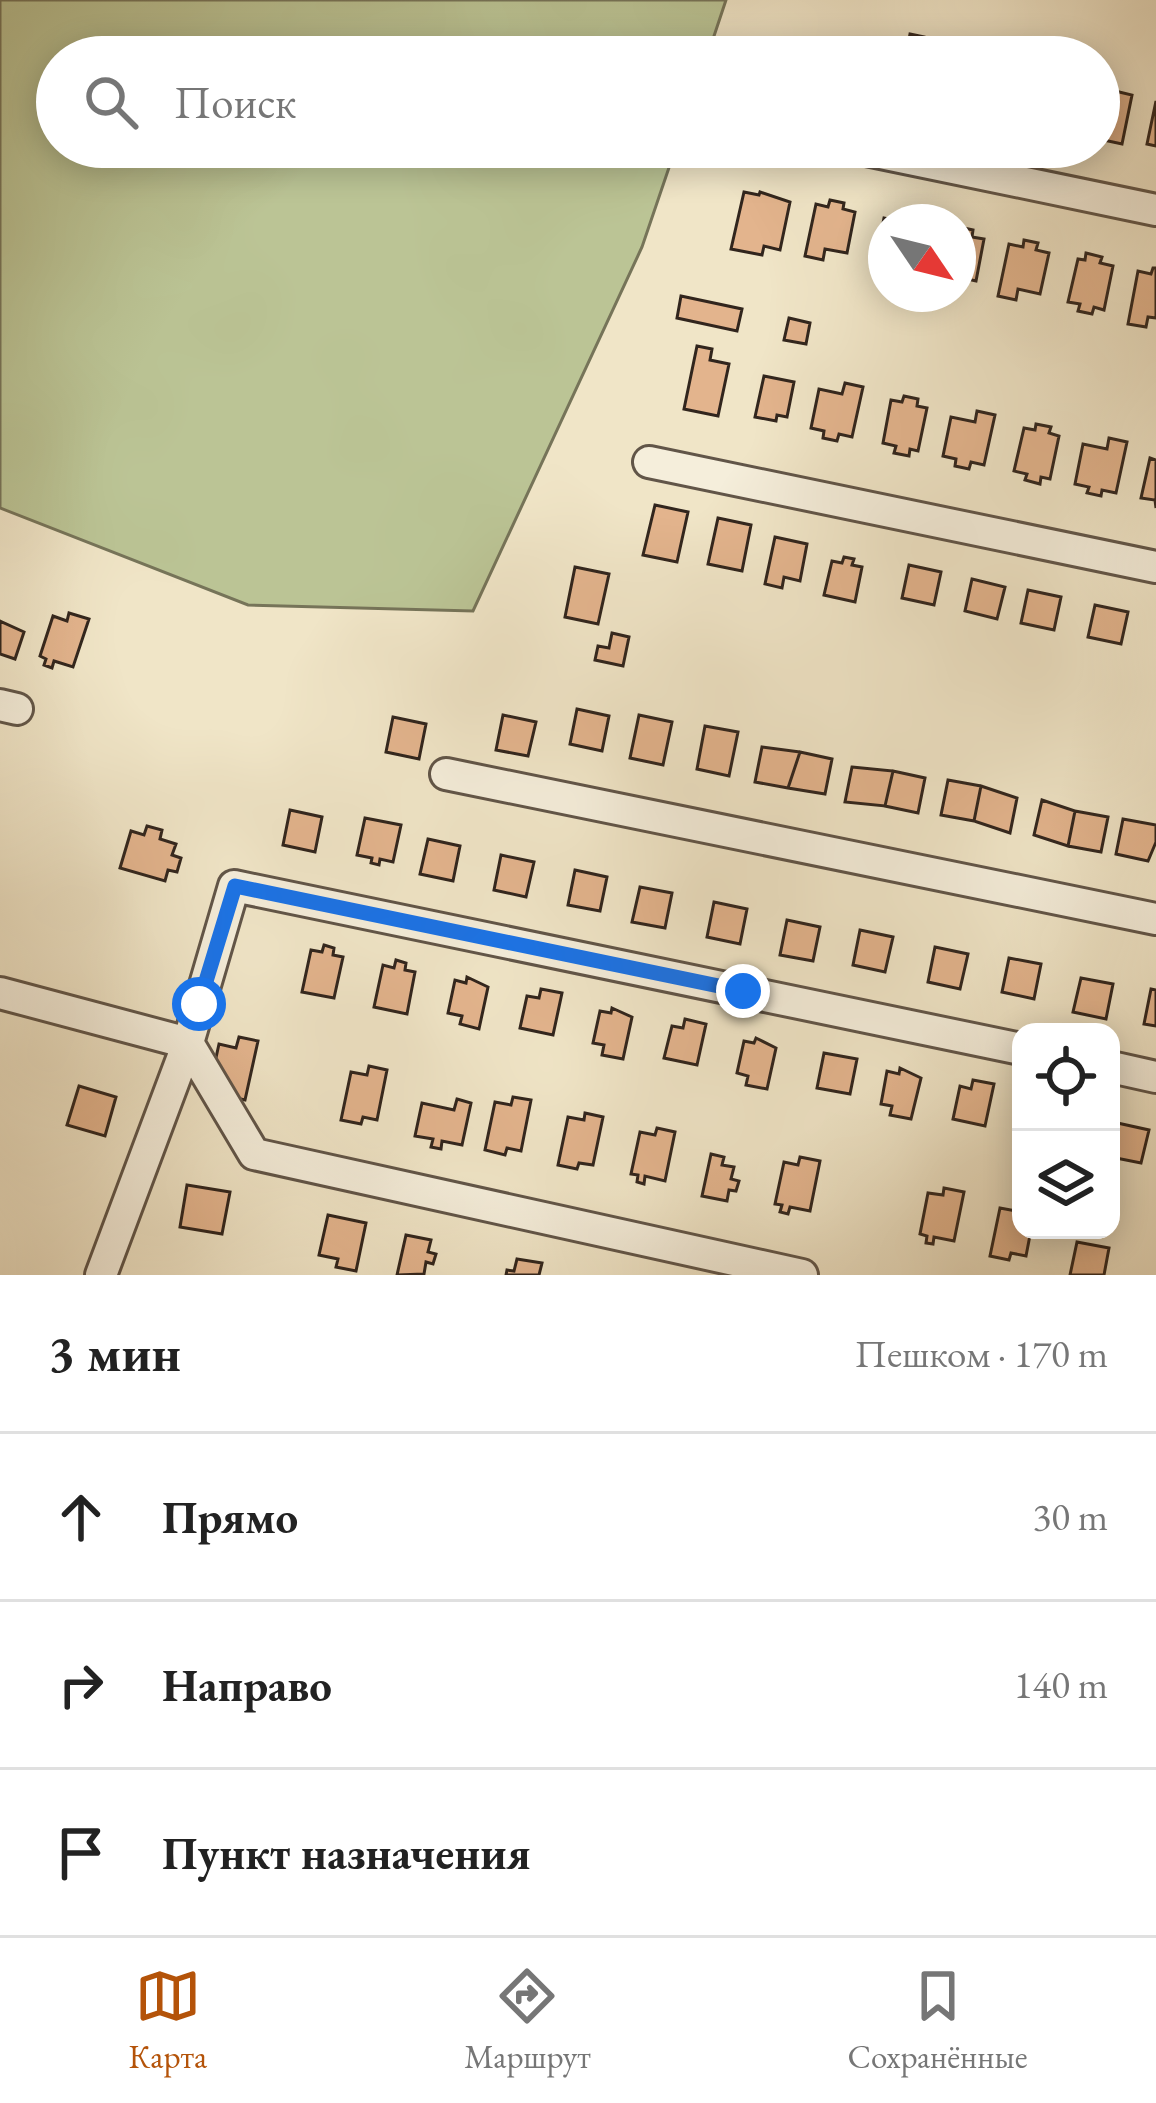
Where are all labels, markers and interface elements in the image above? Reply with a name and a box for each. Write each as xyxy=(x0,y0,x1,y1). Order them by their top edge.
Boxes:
search box xyxy=(36,36,1120,168)
icon: search xyxy=(78,69,144,135)
text: Поиск xyxy=(174,73,296,131)
north arrow xyxy=(868,204,976,312)
route end xyxy=(716,964,770,1018)
route start xyxy=(172,977,226,1031)
map controls xyxy=(1012,1023,1120,1239)
button: locate xyxy=(1012,1023,1120,1131)
button: layers xyxy=(1012,1131,1120,1239)
text: 3 мин xyxy=(48,1320,181,1386)
text: Пешком · 170 m xyxy=(855,1328,1108,1379)
icon: ahead xyxy=(48,1484,114,1550)
text: Прямо xyxy=(162,1488,298,1546)
text: 30 m xyxy=(1032,1491,1108,1542)
icon: right xyxy=(48,1652,114,1718)
text: Направо xyxy=(162,1656,332,1714)
text: 140 m xyxy=(1014,1659,1108,1710)
icon: arrive xyxy=(48,1820,114,1886)
text: Пункт назначения xyxy=(162,1824,531,1882)
tab: Карта xyxy=(128,1963,207,2078)
tab: Маршрут xyxy=(464,1963,591,2078)
tab: Сохранённые xyxy=(848,1963,1028,2078)

